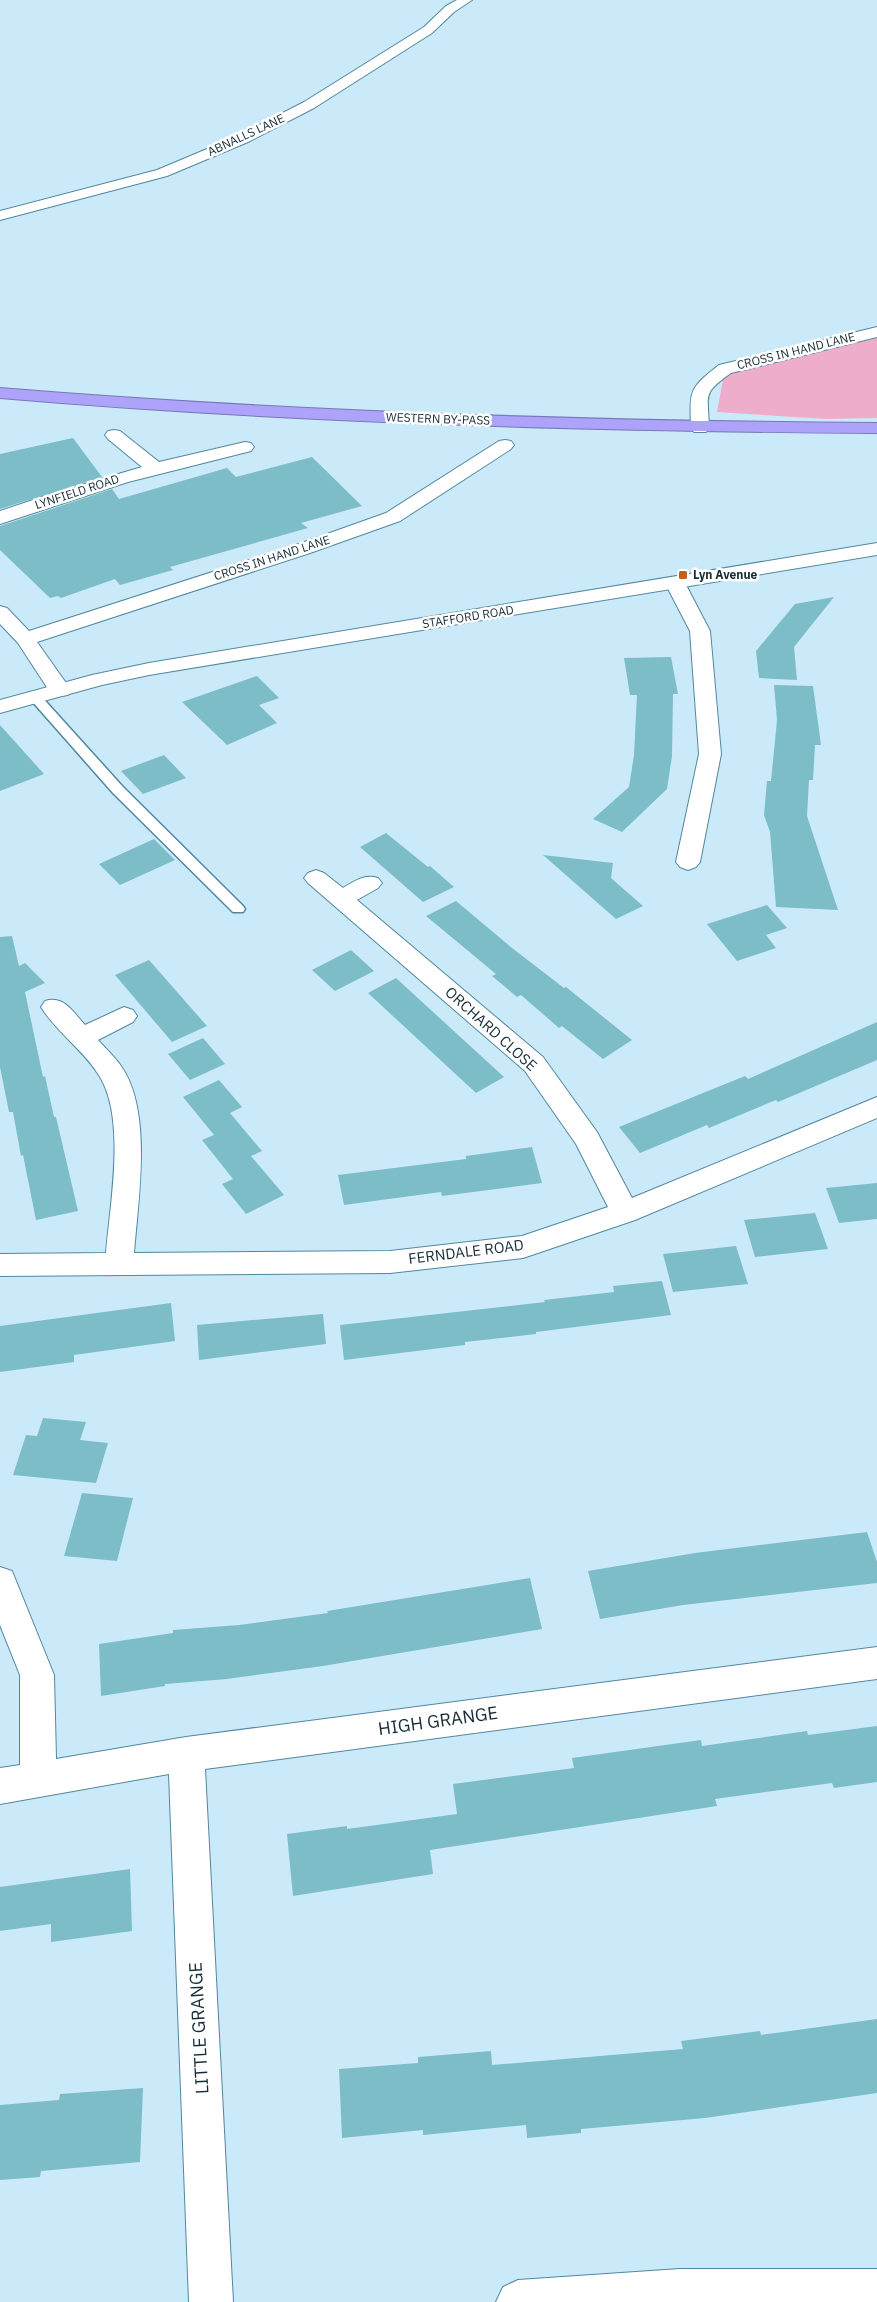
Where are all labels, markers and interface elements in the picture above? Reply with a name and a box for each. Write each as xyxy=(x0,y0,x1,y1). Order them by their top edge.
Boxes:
street label: ABNALLS LANE xyxy=(205,110,287,159)
street label: CROSS IN HAND LANE xyxy=(735,329,857,372)
street label: WESTERN BY-PASS xyxy=(386,409,490,428)
street label: LYNFIELD ROAD xyxy=(33,471,121,512)
street label: CROSS IN HAND LANE xyxy=(212,532,332,583)
place label: Lyn Avenue xyxy=(693,567,758,582)
marker: Lyn Avenue xyxy=(677,569,689,581)
street label: STAFFORD ROAD xyxy=(421,602,515,631)
street label: ORCHARD CLOSE xyxy=(441,982,541,1075)
street label: FERNDALE ROAD xyxy=(407,1235,525,1268)
street label: HIGH GRANGE xyxy=(377,1701,499,1740)
street label: LITTLE GRANGE xyxy=(184,1961,213,2095)

